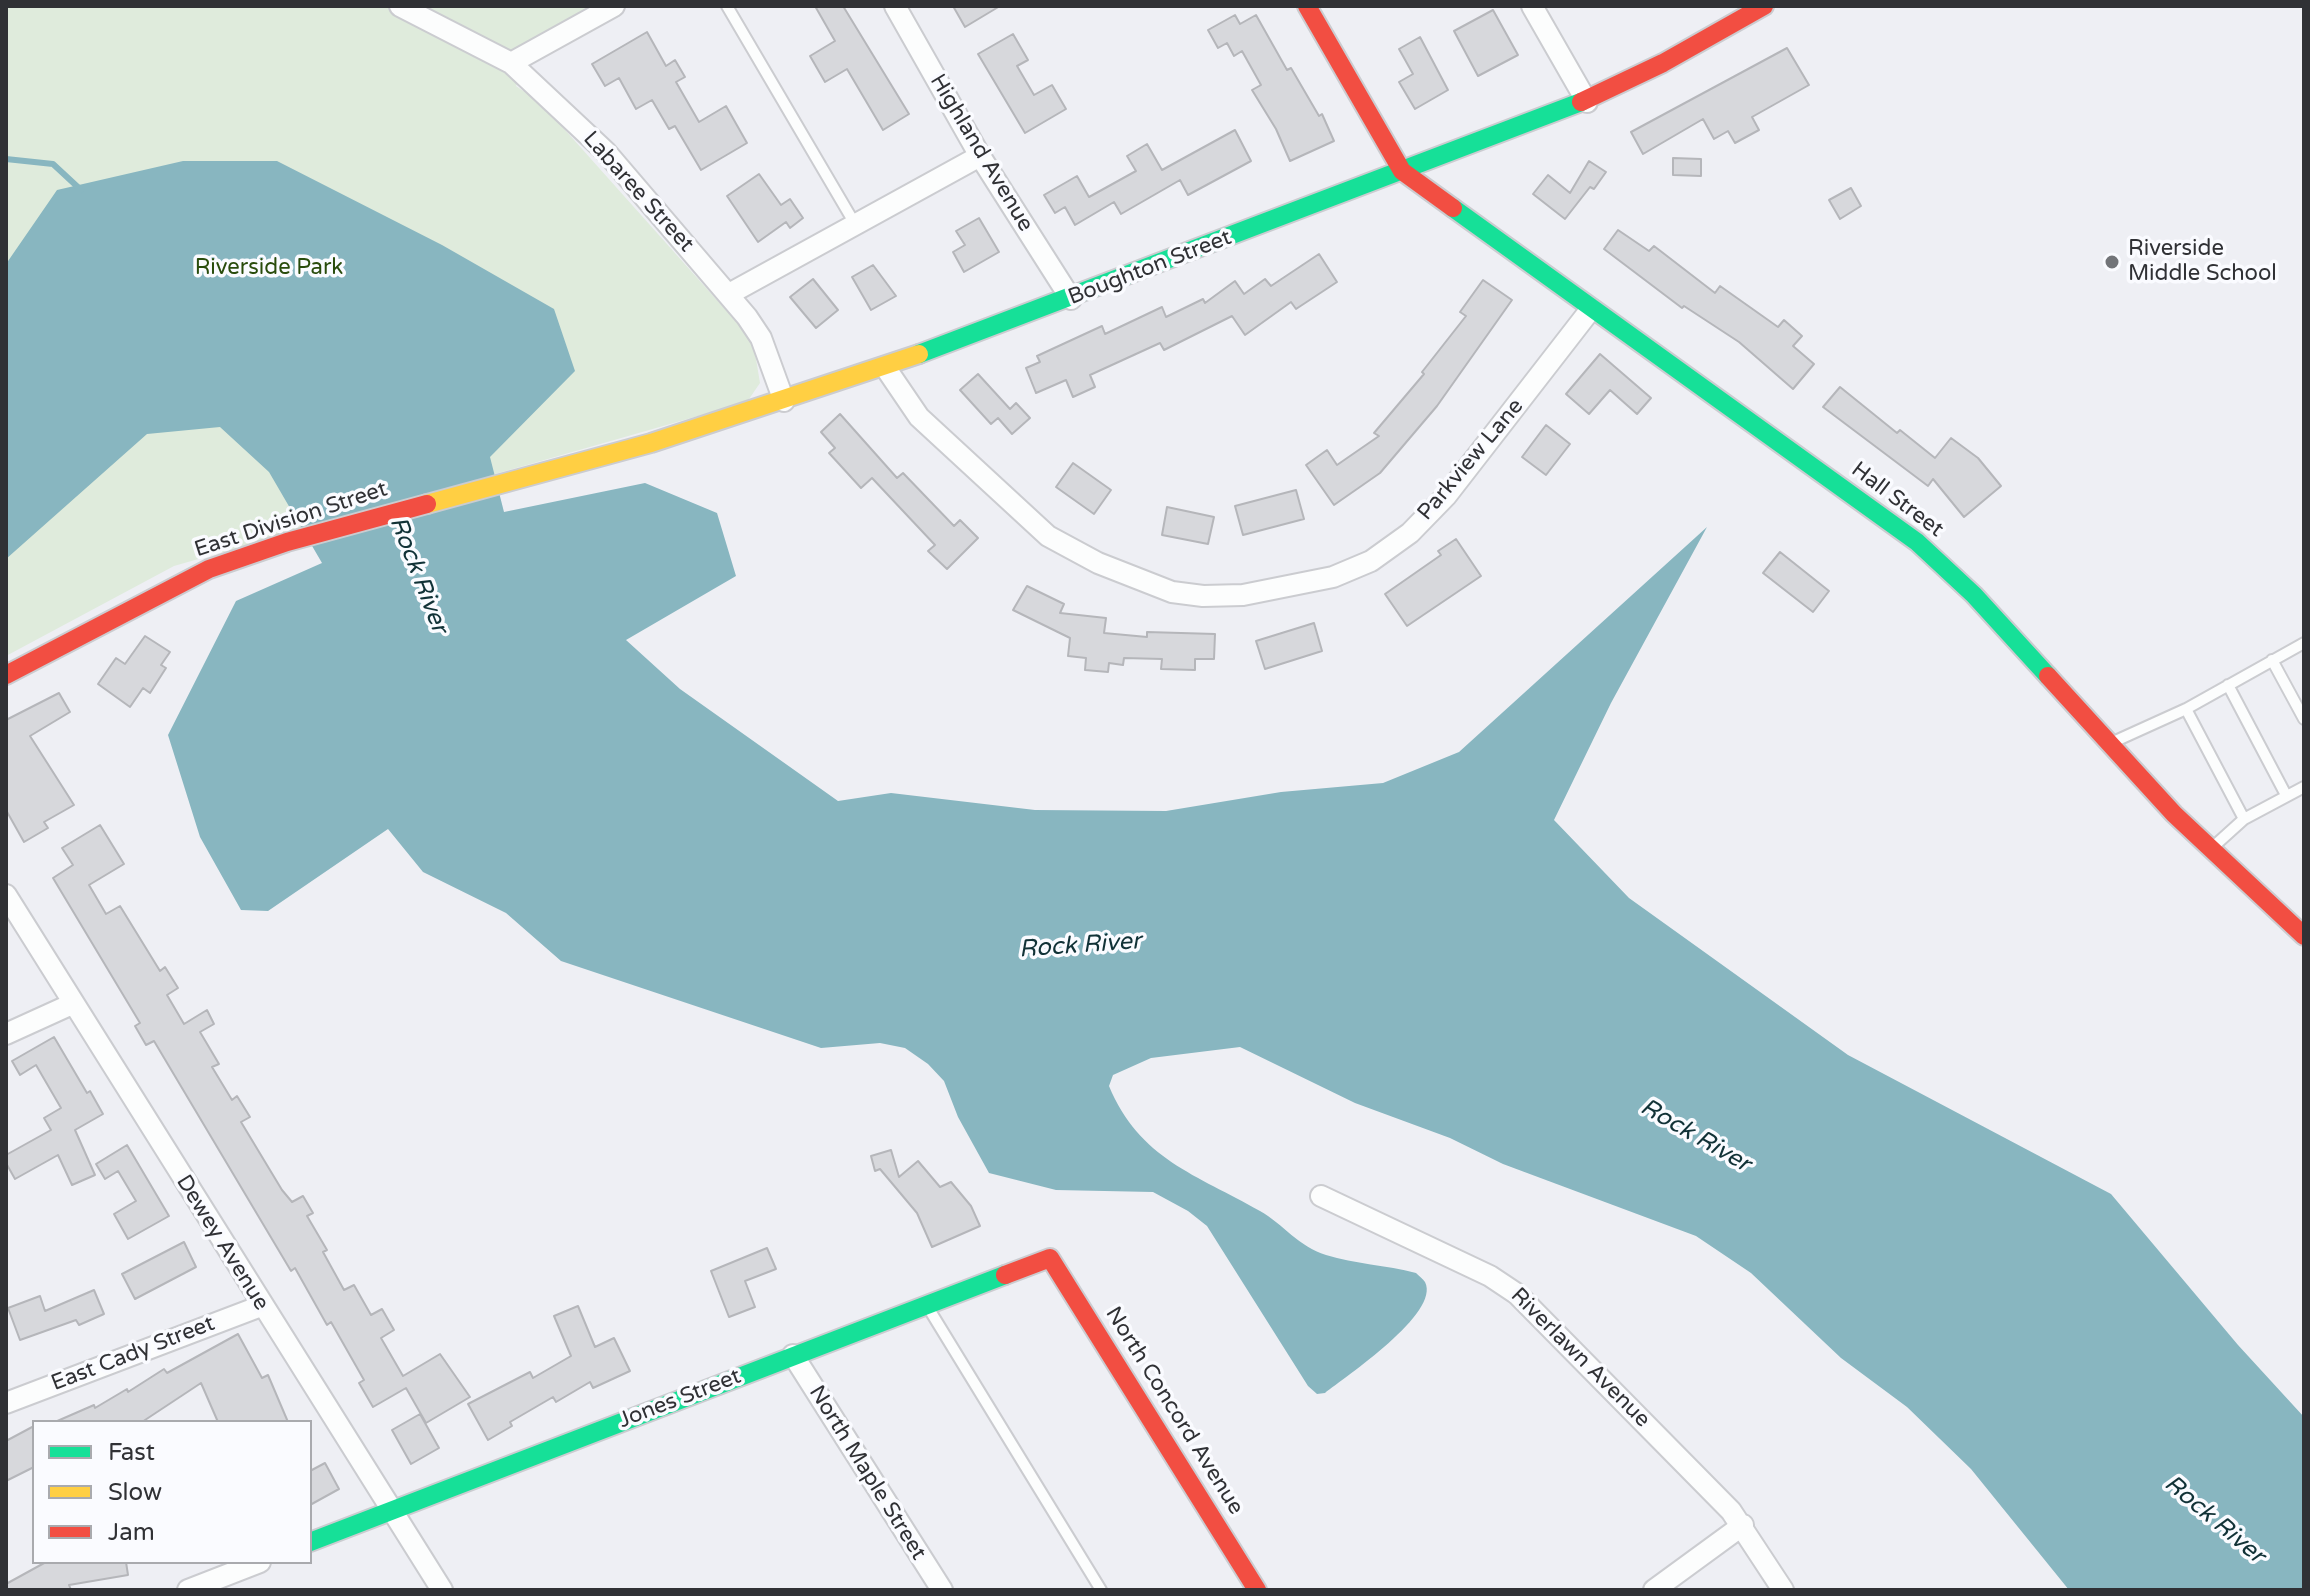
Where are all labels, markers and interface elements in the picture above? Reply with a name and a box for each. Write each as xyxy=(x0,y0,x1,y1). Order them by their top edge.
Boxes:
street label: Highland Avenue xyxy=(924,70,1038,236)
street label: Labaree Street xyxy=(577,126,699,258)
street label: Boughton Street xyxy=(1065,225,1235,311)
place label: Riverside Middle School xyxy=(2128,236,2277,288)
marker: Riverside Middle School xyxy=(2103,253,2121,271)
park label: Riverside Park xyxy=(195,255,343,281)
street label: Parkview Lane xyxy=(1413,394,1529,526)
street label: Hall Street xyxy=(1846,457,1948,543)
street label: East Division Street xyxy=(191,476,391,564)
water label: Rock River xyxy=(383,513,453,637)
water label: Rock River xyxy=(1018,927,1142,965)
water label: Rock River xyxy=(1635,1093,1755,1179)
street label: Dewey Avenue xyxy=(170,1171,274,1315)
street label: Riverlawn Avenue xyxy=(1505,1283,1655,1433)
street label: North Concord Avenue xyxy=(1099,1302,1249,1520)
street label: East Cady Street xyxy=(48,1311,218,1397)
street label: Jones Street xyxy=(615,1364,745,1434)
street label: North Maple Street xyxy=(803,1381,931,1565)
legend xyxy=(32,1420,312,1564)
text: Fast xyxy=(108,1438,155,1467)
water label: Rock River xyxy=(2158,1470,2270,1570)
text: Slow xyxy=(108,1478,162,1507)
text: Jam xyxy=(108,1518,155,1547)

